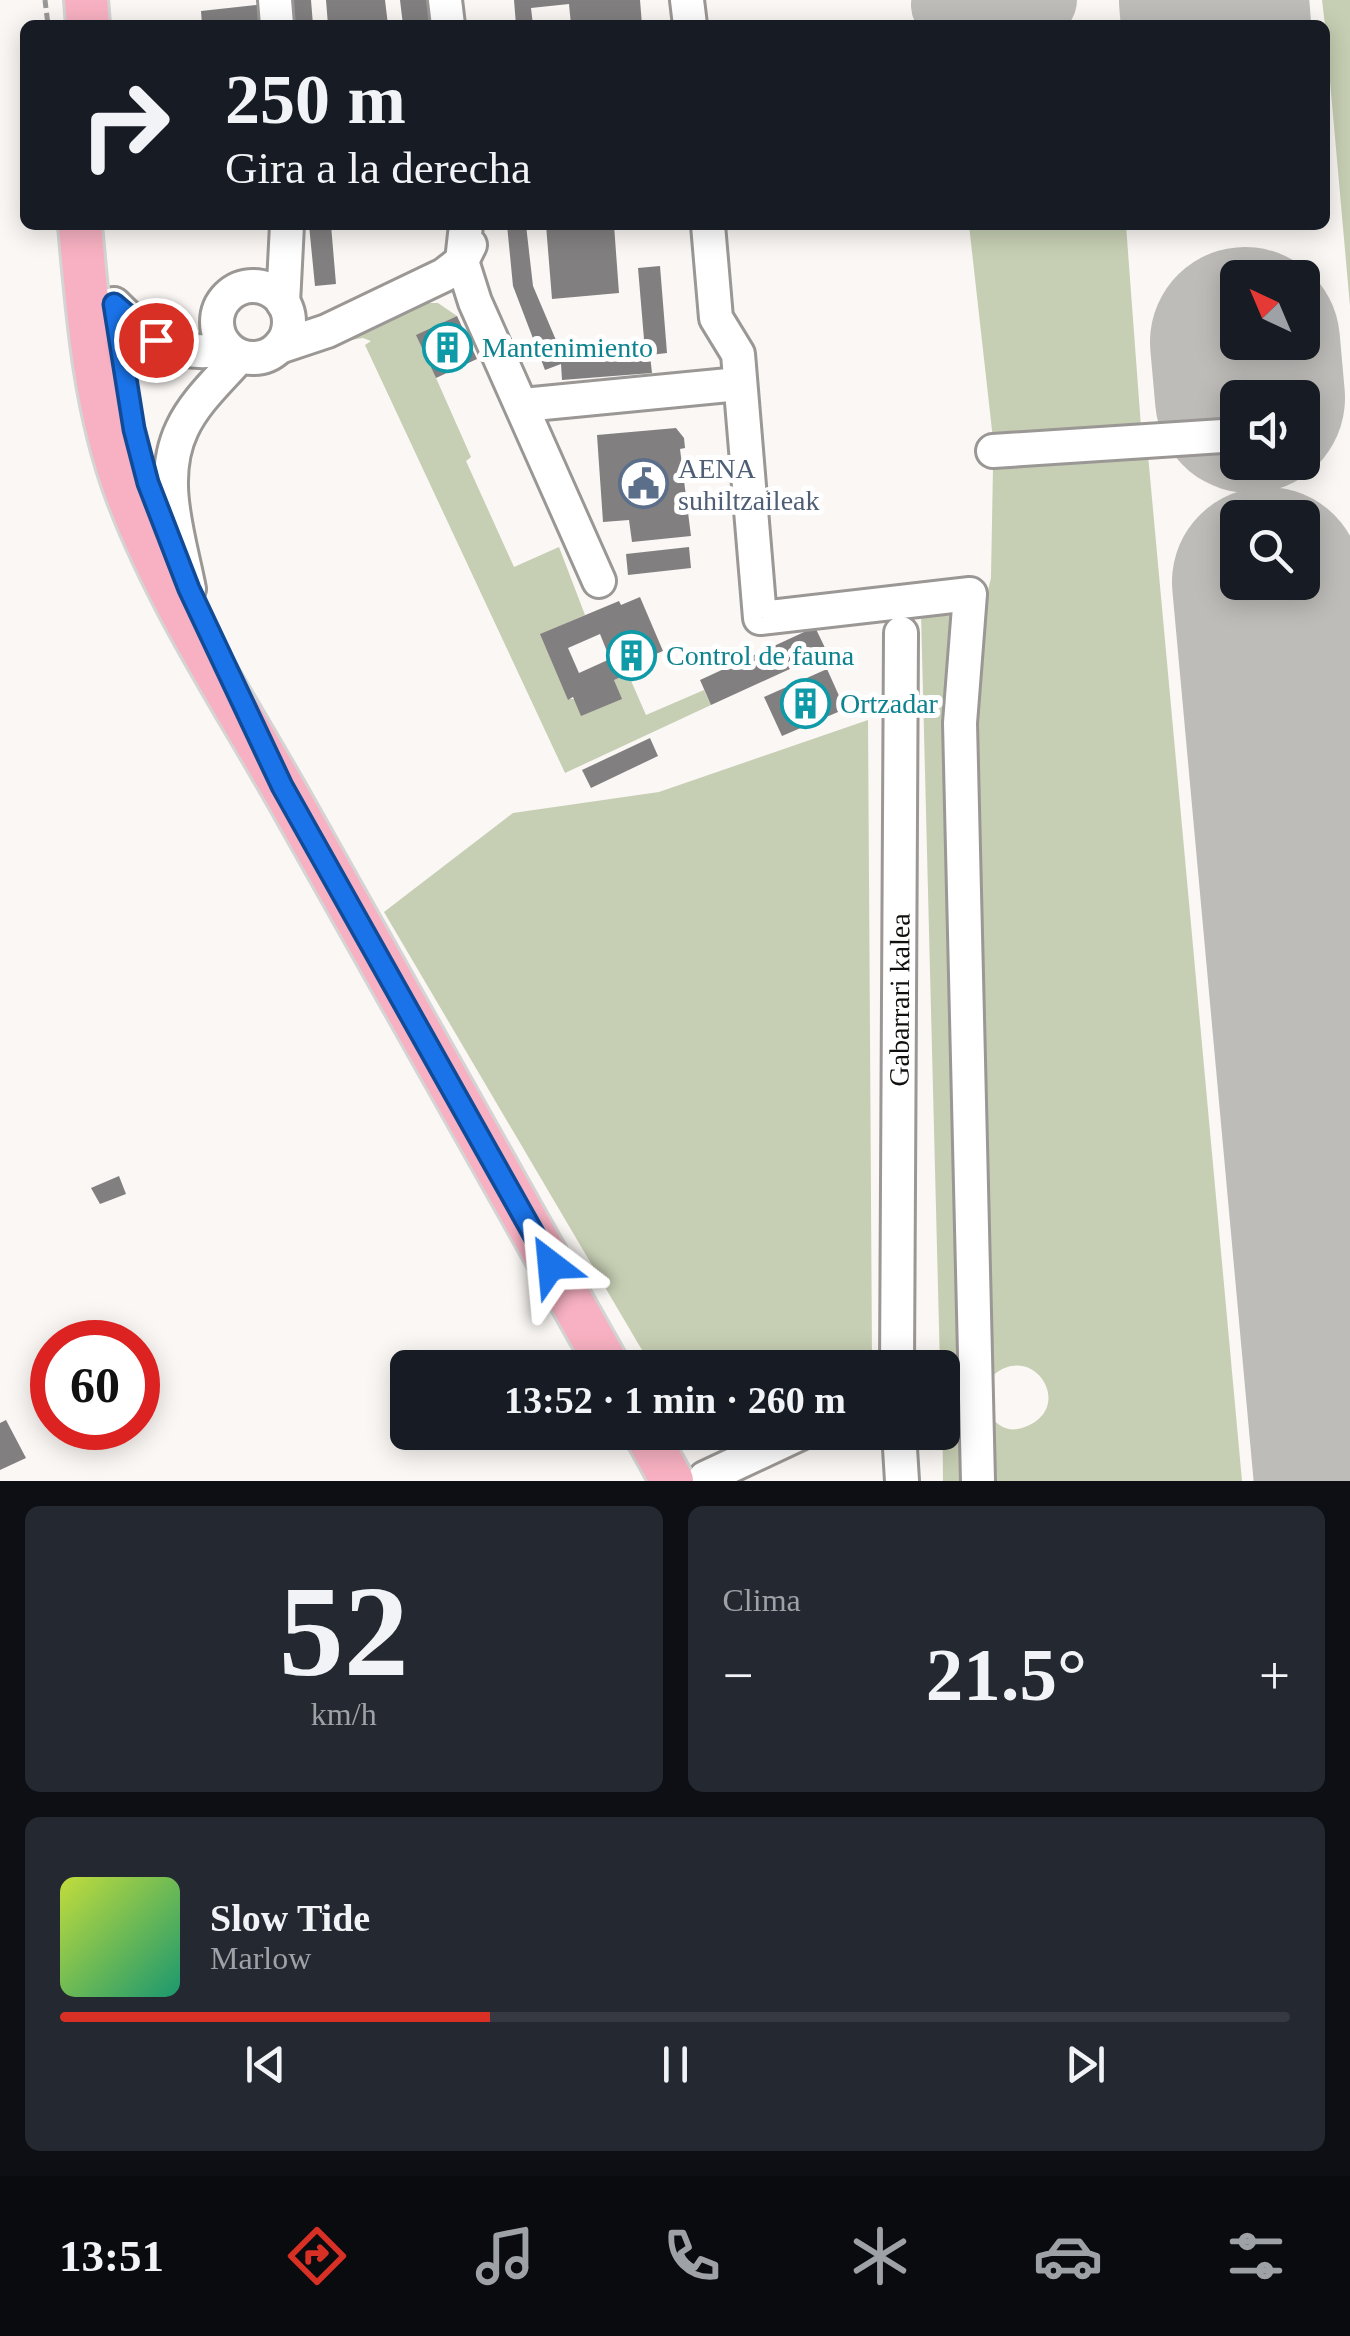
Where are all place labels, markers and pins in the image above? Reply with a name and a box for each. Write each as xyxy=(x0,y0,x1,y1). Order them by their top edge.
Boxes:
pin xyxy=(114,298,199,383)
building icon: Mantenimiento xyxy=(421,321,473,373)
place label: Mantenimiento xyxy=(482,332,653,363)
place label: AENA suhiltzaileak xyxy=(678,453,820,516)
public building icon: AENA suhiltzaileak xyxy=(617,458,669,510)
building icon: Control de fauna xyxy=(605,629,657,681)
place label: Control de fauna xyxy=(666,640,855,671)
building icon: Ortzadar xyxy=(779,677,831,729)
place label: Ortzadar xyxy=(840,688,939,719)

